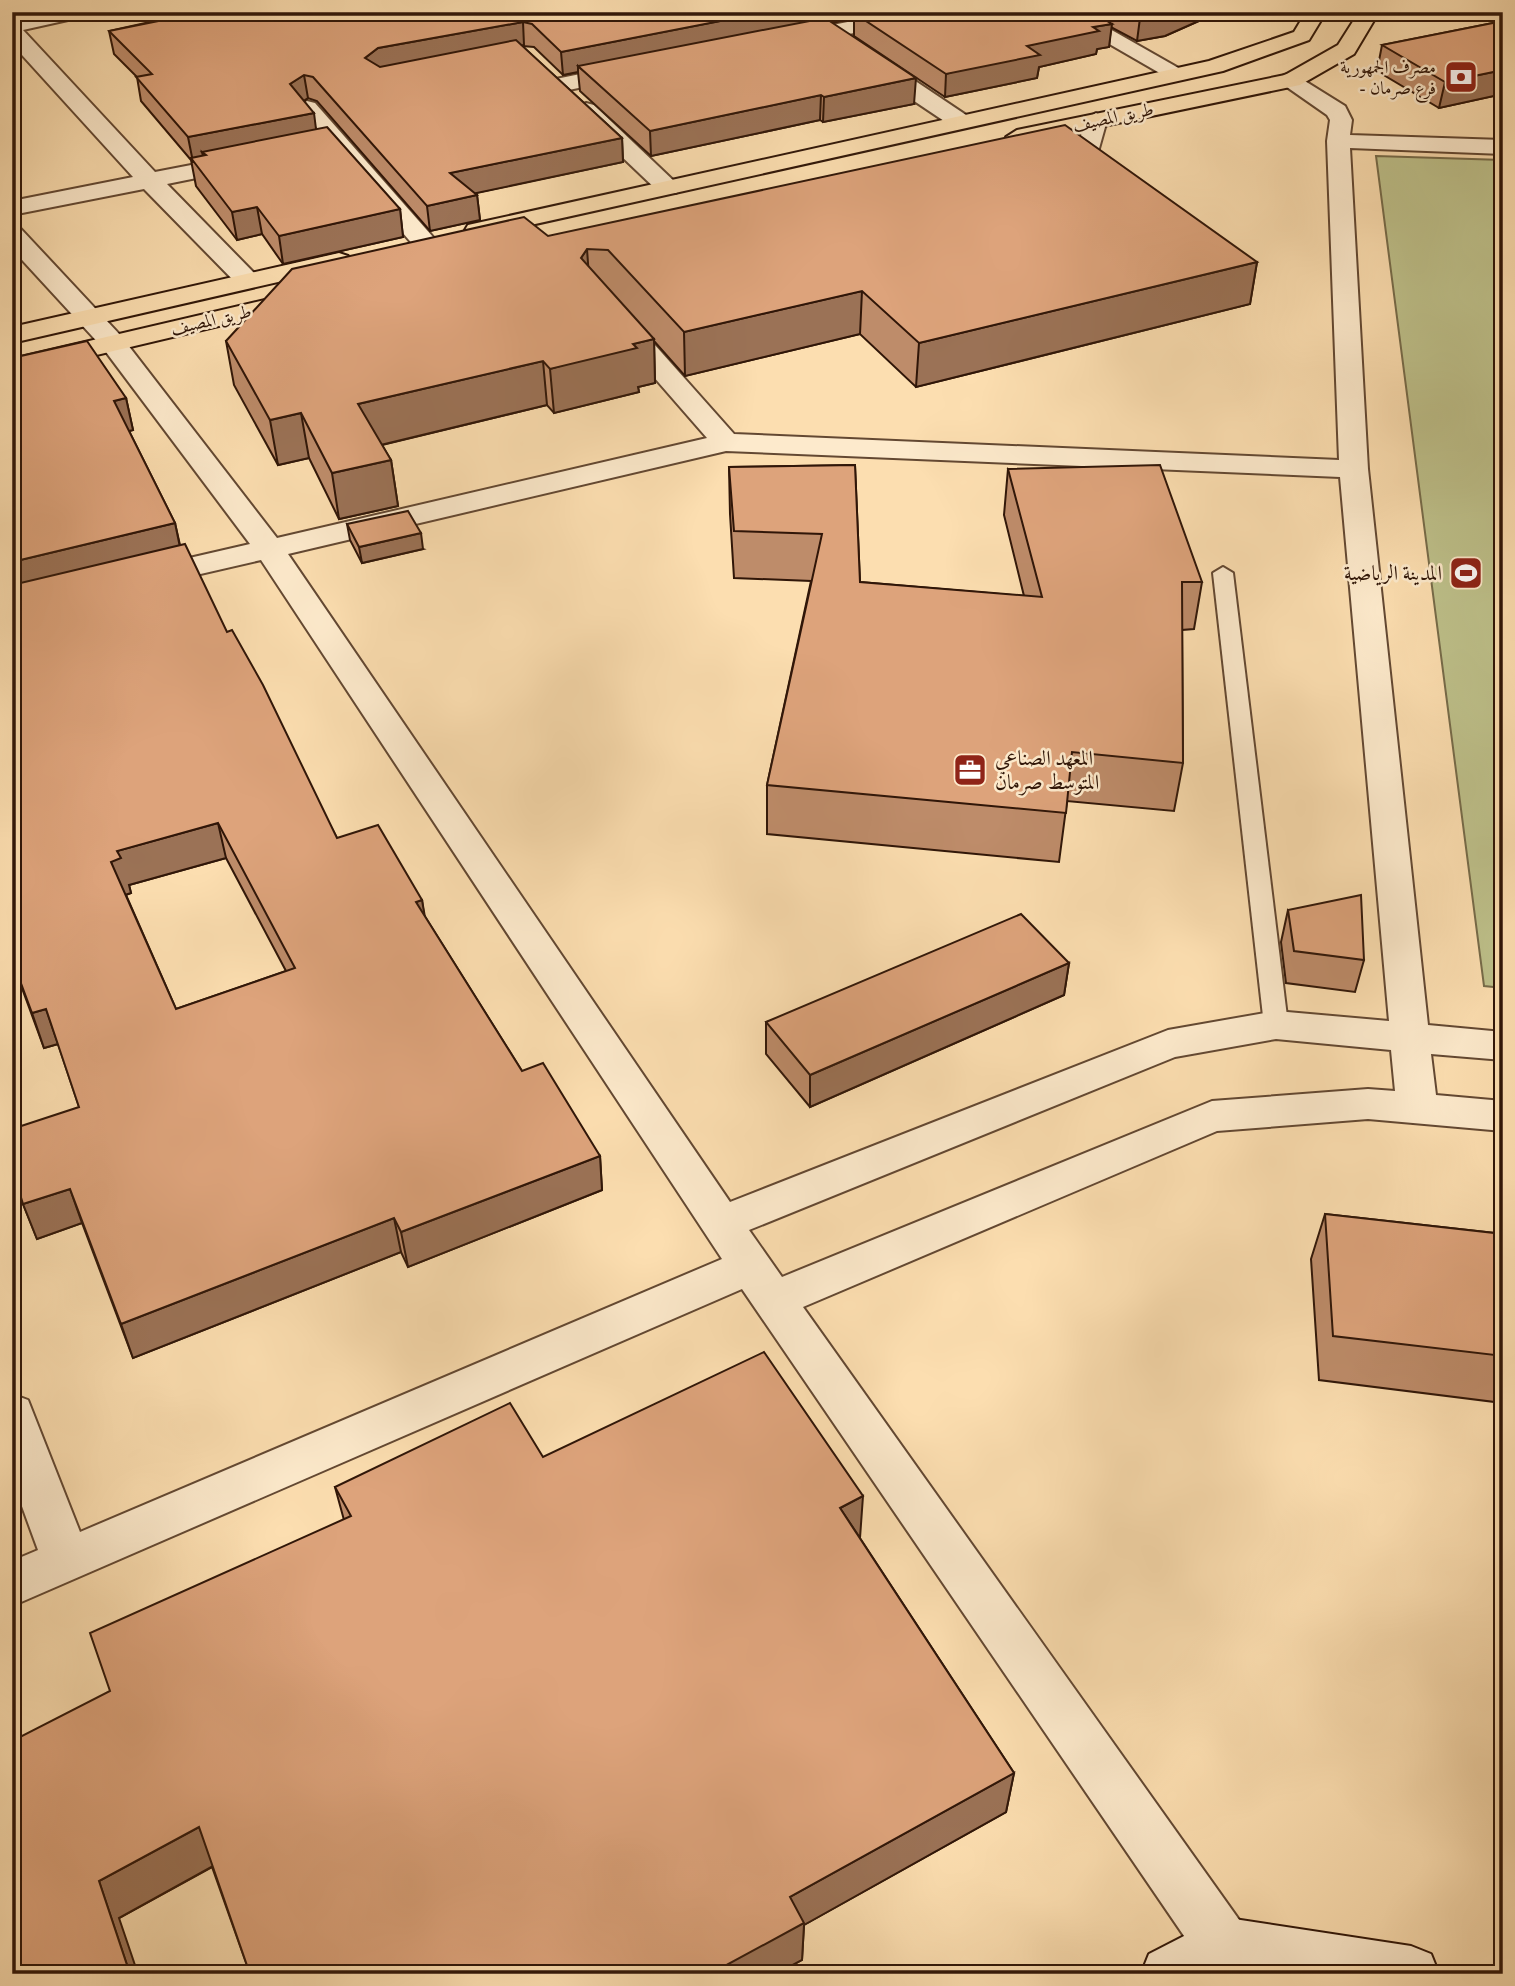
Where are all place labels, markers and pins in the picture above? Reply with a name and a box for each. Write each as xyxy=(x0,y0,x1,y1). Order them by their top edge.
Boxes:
place label: مصرف الجمهورية - فرع صرمان xyxy=(1340,56,1436,103)
bank icon: مصرف الجمهورية - فرع صرمان xyxy=(1442,58,1480,96)
sports icon: المدينة الرياضية xyxy=(1447,554,1485,592)
place label: المدينة الرياضية xyxy=(1344,560,1442,587)
place label: المعهد الصناعي المتوسط صرمان xyxy=(995,745,1099,796)
office icon: المعهد الصناعي المتوسط صرمان xyxy=(951,751,989,789)

